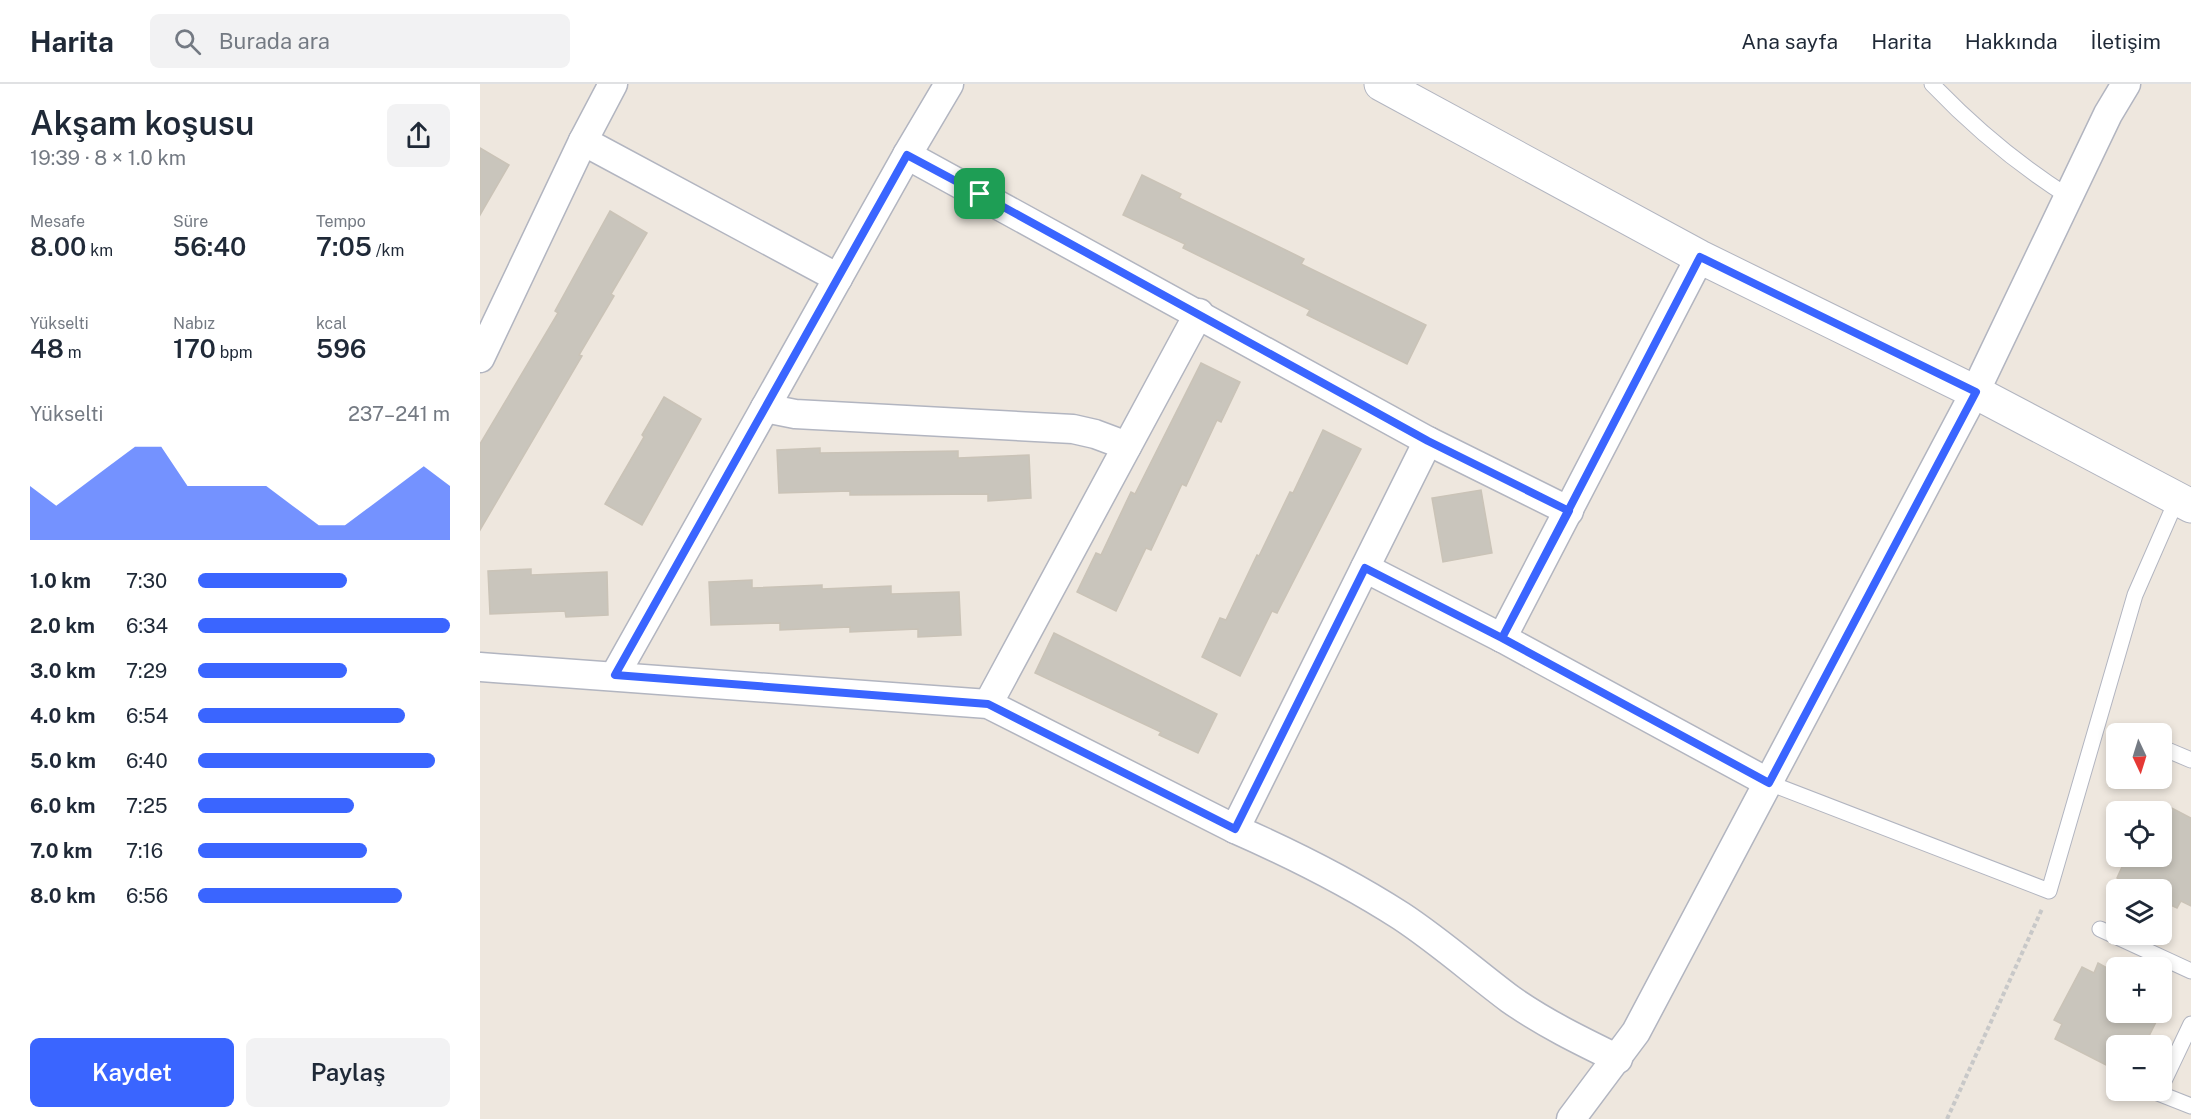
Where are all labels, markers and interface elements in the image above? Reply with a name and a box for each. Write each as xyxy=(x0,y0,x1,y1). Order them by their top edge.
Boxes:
search box xyxy=(150,14,570,68)
text: Harita xyxy=(30,25,114,58)
icon: search xyxy=(171,25,204,58)
text: Burada ara xyxy=(219,28,330,54)
text: Ana sayfa xyxy=(1741,29,1838,54)
text: Harita xyxy=(1871,29,1932,54)
text: Hakkında xyxy=(1965,29,2058,54)
text: İletişim xyxy=(2091,29,2161,54)
text: Akşam koşusu xyxy=(30,104,254,142)
button: share xyxy=(387,104,450,167)
text: 19:39 · 8 × 1.0 km xyxy=(30,146,186,170)
pin xyxy=(954,168,1005,219)
icon: arrive xyxy=(963,177,996,210)
text: Mesafe xyxy=(30,212,85,231)
text: Süre xyxy=(173,212,208,231)
text: Tempo xyxy=(316,212,366,231)
text: 8.00 xyxy=(30,231,86,262)
text: 56:40 xyxy=(173,231,246,262)
text: 7:05 xyxy=(316,231,372,262)
text: km xyxy=(86,241,113,260)
text: /km xyxy=(372,241,404,260)
text: Yükselti xyxy=(30,314,89,333)
text: Nabız xyxy=(173,314,215,333)
text: kcal xyxy=(316,314,347,333)
text: 48 xyxy=(30,333,64,364)
text: 170 xyxy=(173,333,216,364)
text: 596 xyxy=(316,333,366,364)
text: m xyxy=(64,343,82,362)
text: bpm xyxy=(216,343,253,362)
text: Yükselti xyxy=(30,402,103,426)
text: 237–241 m xyxy=(348,402,450,426)
text: 1.0 km xyxy=(30,569,91,593)
text: 7:30 xyxy=(126,569,167,593)
text: 2.0 km xyxy=(30,614,95,638)
text: 6:34 xyxy=(126,614,168,638)
text: 3.0 km xyxy=(30,659,96,683)
text: 7:29 xyxy=(126,659,167,683)
text: 4.0 km xyxy=(30,704,95,728)
text: 6:54 xyxy=(126,704,168,728)
north arrow xyxy=(2106,723,2172,789)
map controls xyxy=(2106,723,2172,1101)
text: 5.0 km xyxy=(30,749,96,773)
text: 6:40 xyxy=(126,749,168,773)
text: 6.0 km xyxy=(30,794,96,818)
text: 7:25 xyxy=(126,794,168,818)
button: locate xyxy=(2106,801,2172,867)
text: 7.0 km xyxy=(30,839,93,863)
text: 7:16 xyxy=(126,839,163,863)
button: layers xyxy=(2106,879,2172,945)
text: 8.0 km xyxy=(30,884,96,908)
text: 6:56 xyxy=(126,884,168,908)
button: + xyxy=(2106,957,2172,1023)
button: − xyxy=(2106,1035,2172,1101)
button: Kaydet xyxy=(30,1038,234,1107)
button: Paylaş xyxy=(246,1038,450,1107)

